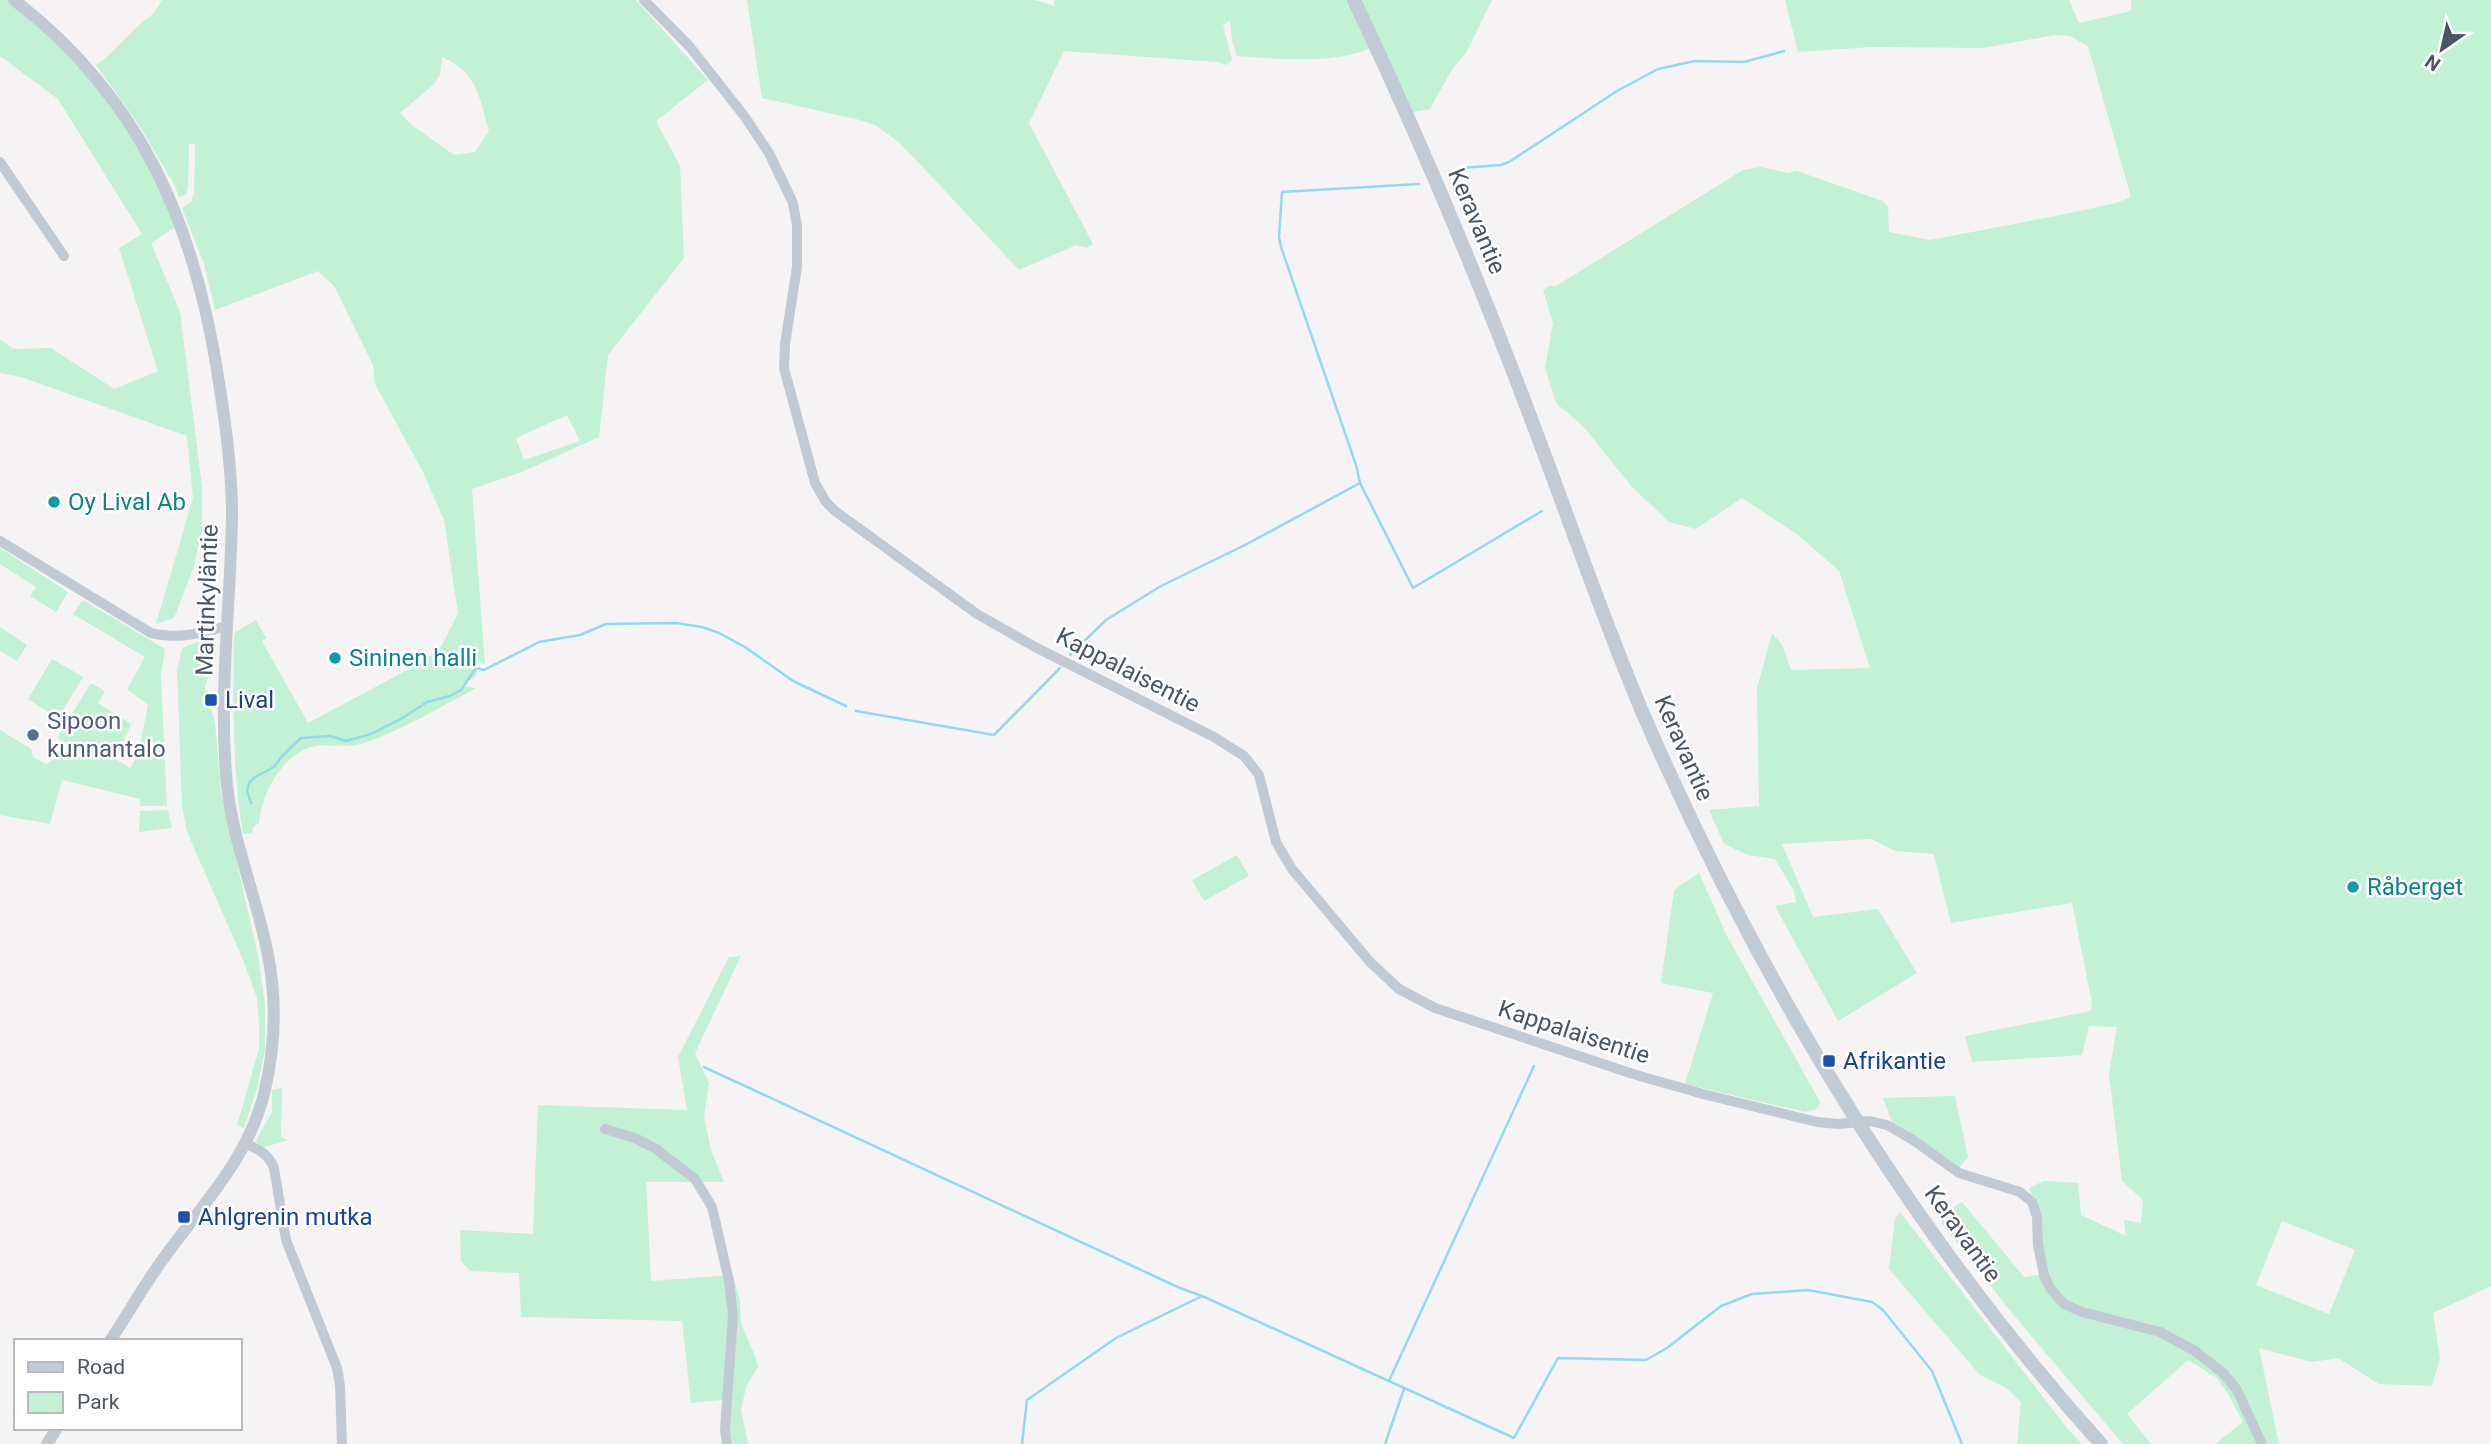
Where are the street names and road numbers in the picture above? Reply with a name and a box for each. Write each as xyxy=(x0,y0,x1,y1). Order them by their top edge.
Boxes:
street label: Keravantie xyxy=(1442,164,1512,278)
street label: Martinkyläntie xyxy=(190,524,224,676)
street label: Kappalaisentie xyxy=(1051,622,1205,718)
street label: Keravantie xyxy=(1648,691,1720,805)
street label: Kappalaisentie xyxy=(1495,994,1653,1070)
street label: Keravantie xyxy=(1919,1180,2007,1288)

